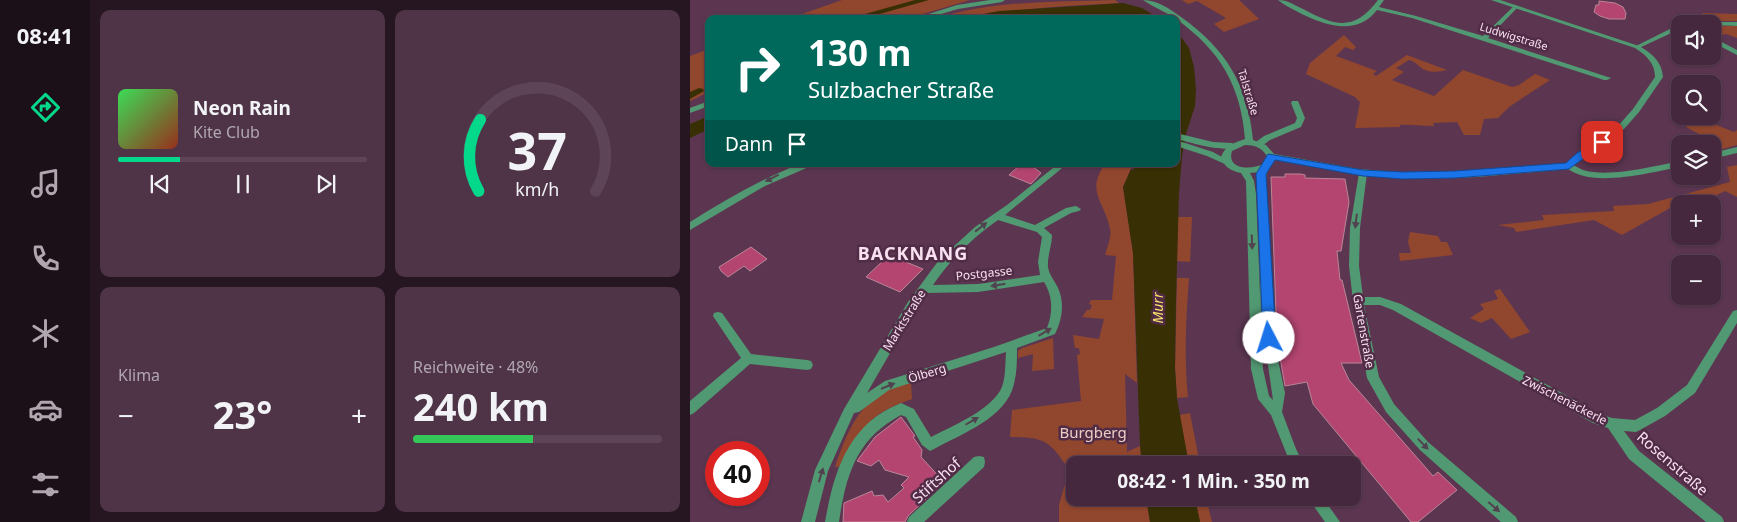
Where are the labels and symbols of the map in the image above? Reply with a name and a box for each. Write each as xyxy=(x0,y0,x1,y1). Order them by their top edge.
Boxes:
street label: Ludwigstraße xyxy=(1478,19,1550,53)
street label: Talstraße xyxy=(1235,67,1263,117)
pin xyxy=(1581,121,1623,163)
one-way arrow xyxy=(765,174,780,182)
one-way arrow xyxy=(1352,214,1360,230)
one-way arrow xyxy=(974,222,988,232)
one-way arrow xyxy=(1248,235,1256,251)
district label: BACKNANG xyxy=(858,241,968,265)
street label: Postgasse xyxy=(955,262,1013,284)
one-way arrow xyxy=(989,281,1005,289)
street label: Marktstraße xyxy=(878,286,930,354)
water label: Murr xyxy=(1148,292,1167,324)
street label: Gartenstraße xyxy=(1349,293,1379,370)
position arrow xyxy=(1242,311,1294,363)
one-way arrow xyxy=(1039,328,1052,337)
street label: Ölberg xyxy=(906,359,948,387)
street label: Zwischenäckerle xyxy=(1520,371,1610,429)
one-way arrow xyxy=(881,382,896,389)
one-way arrow xyxy=(966,416,979,425)
park label: Burgberg xyxy=(1059,422,1127,442)
street label: Rosenstraße xyxy=(1633,427,1713,499)
one-way arrow xyxy=(1417,438,1429,450)
speed limit sign: 40 xyxy=(705,441,770,506)
street label: Stiftshof xyxy=(907,452,965,507)
one-way arrow xyxy=(817,467,825,482)
one-way arrow xyxy=(1487,502,1500,513)

